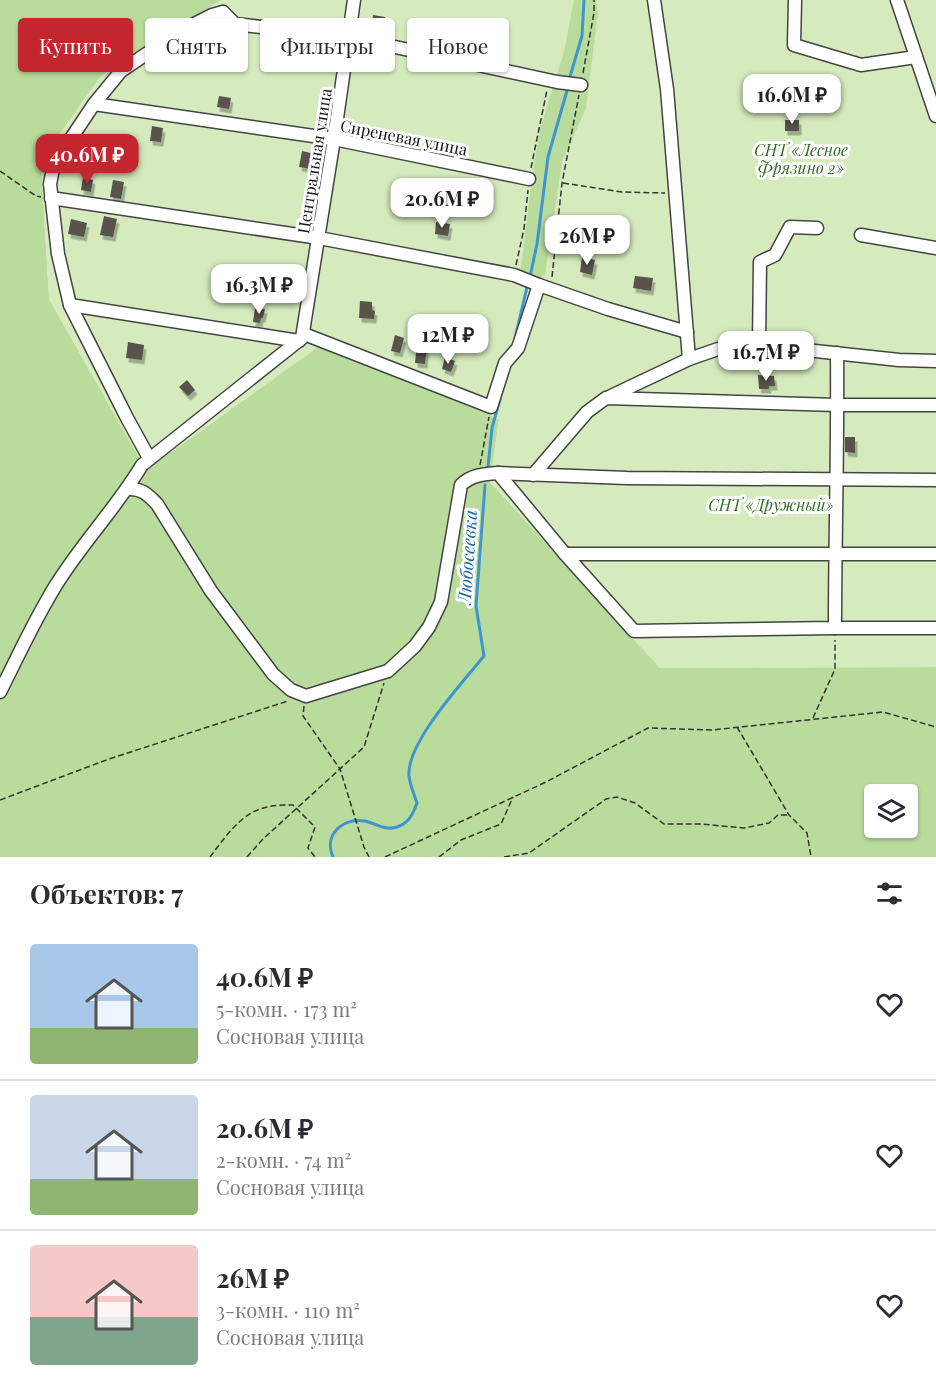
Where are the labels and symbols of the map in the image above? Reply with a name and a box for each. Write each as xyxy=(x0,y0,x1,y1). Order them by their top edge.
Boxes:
pin: 16.6M ₽ xyxy=(737,74,847,125)
street label: Центральная улица xyxy=(292,87,336,235)
street label: Сиреневая улица xyxy=(339,114,469,160)
pin: 40.6M ₽ xyxy=(32,134,142,185)
park label: СНТ «Лесное Фрязино 2» xyxy=(754,139,848,178)
pin: 20.6M ₽ xyxy=(387,178,497,229)
pin: 26M ₽ xyxy=(545,215,629,266)
pin: 16.3M ₽ xyxy=(204,264,314,315)
pin: 12M ₽ xyxy=(406,314,490,365)
pin: 16.7M ₽ xyxy=(711,331,821,382)
park label: СНТ «Дружный» xyxy=(708,494,834,515)
water label: Любосеевка xyxy=(452,509,482,607)

